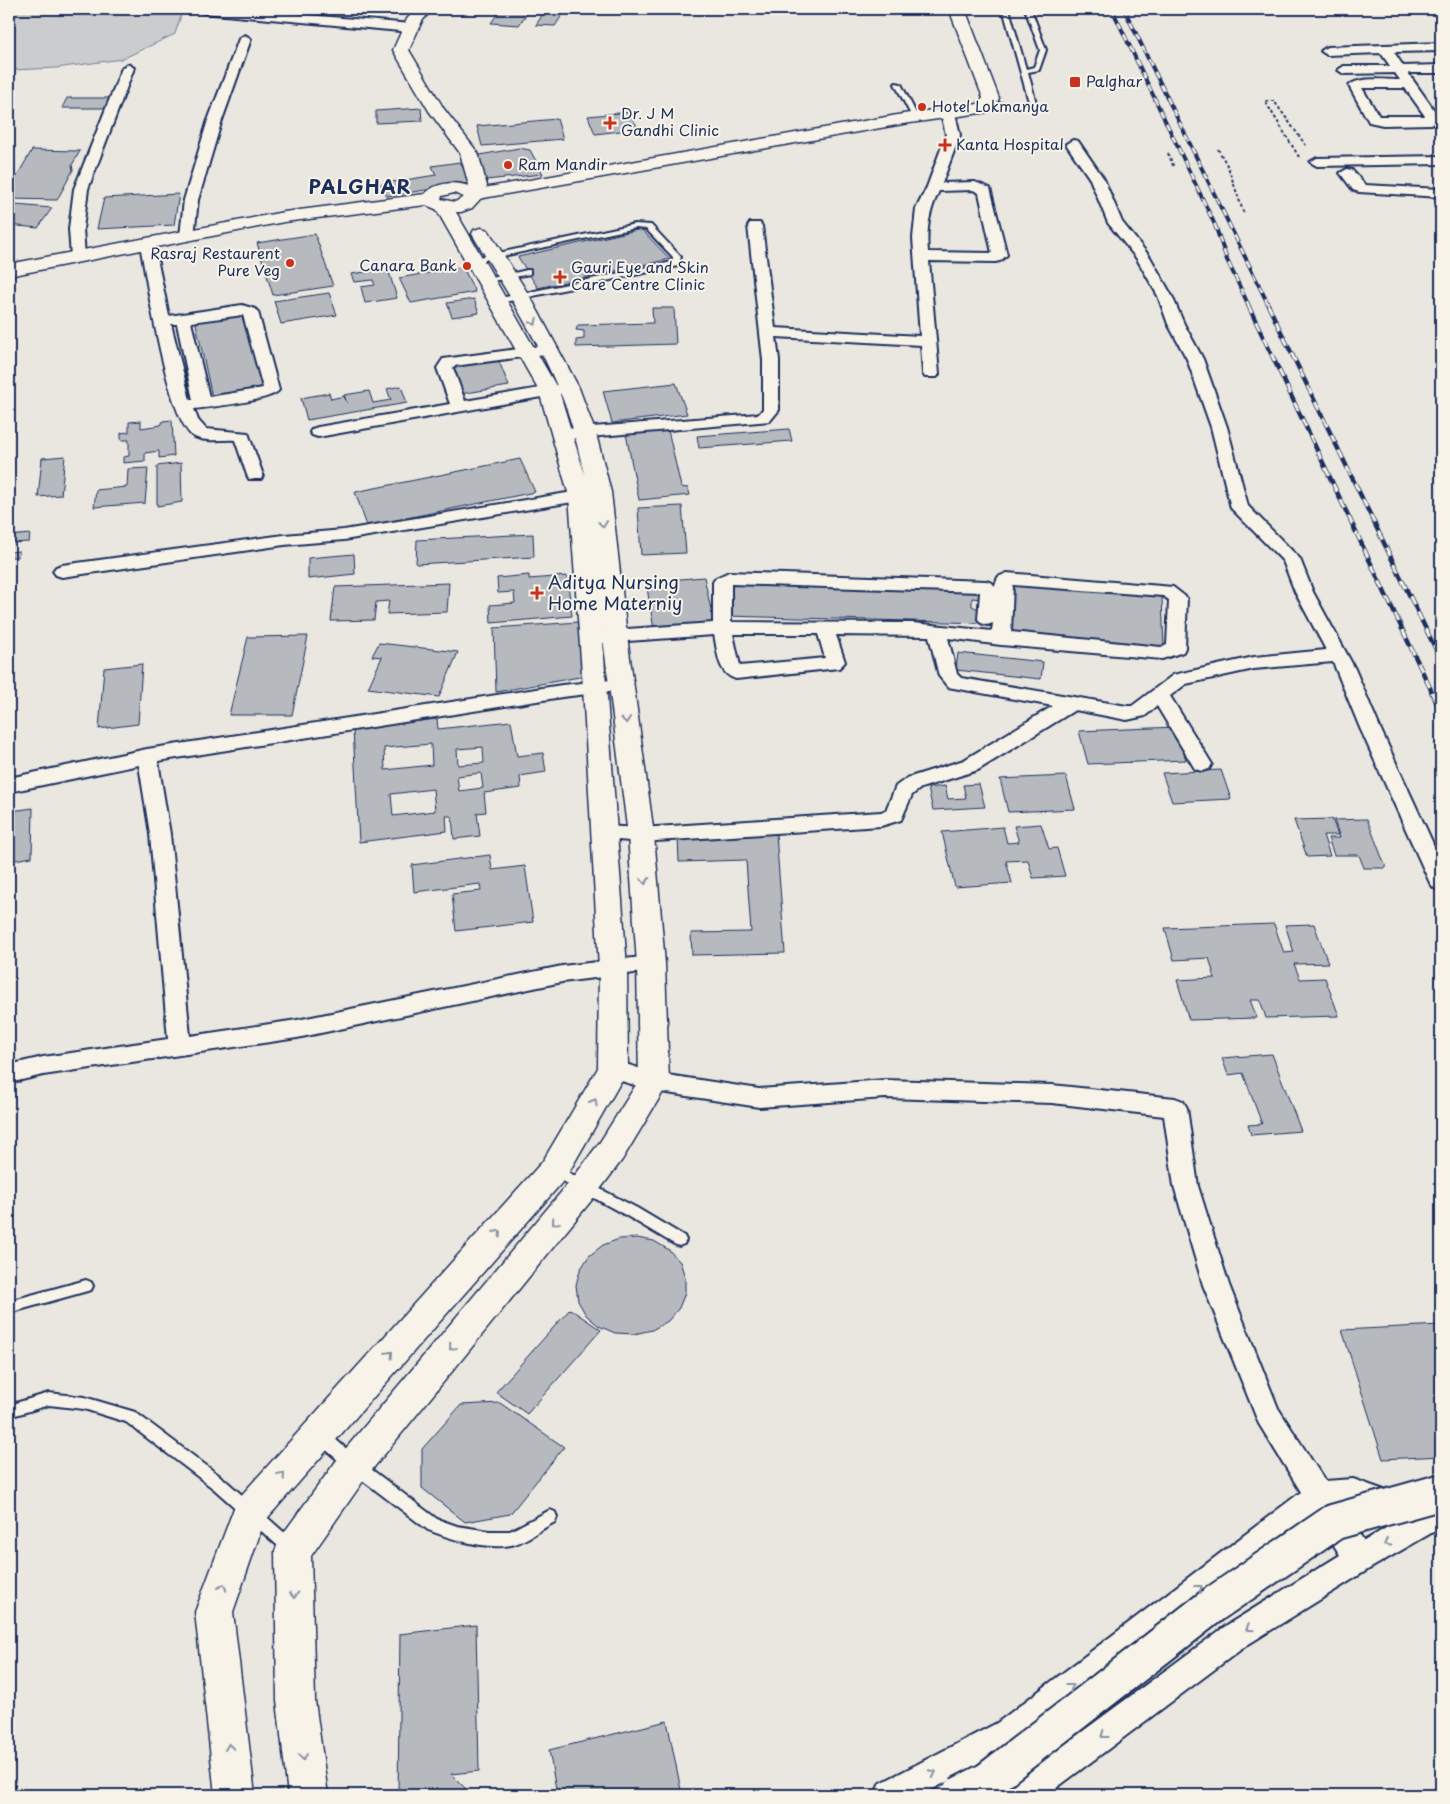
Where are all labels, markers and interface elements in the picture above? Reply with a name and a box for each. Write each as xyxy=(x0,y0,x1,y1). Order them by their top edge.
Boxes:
place label: Palghar xyxy=(1086,69,1142,92)
marker: Palghar xyxy=(1068,75,1082,89)
place label: Hotel Lokmanya xyxy=(932,94,1049,117)
place label: Dr. J M Gandhi Clinic xyxy=(621,101,719,141)
marker: Hotel Lokmanya xyxy=(916,101,928,113)
marker: Dr. J M Gandhi Clinic xyxy=(603,116,617,130)
place label: Kanta Hospital xyxy=(956,132,1064,155)
marker: Kanta Hospital xyxy=(938,138,952,152)
place label: Ram Mandir xyxy=(518,152,607,175)
marker: Ram Mandir xyxy=(502,159,514,171)
district label: PALGHAR xyxy=(308,172,412,200)
place label: Rasraj Restaurent Pure Veg xyxy=(150,241,280,281)
place label: Canara Bank xyxy=(359,253,457,276)
place label: Gauri Eye and Skin Care Centre Clinic xyxy=(571,255,709,295)
marker: Rasraj Restaurent Pure Veg xyxy=(284,257,296,269)
marker: Canara Bank xyxy=(461,260,473,272)
marker: Gauri Eye and Skin Care Centre Clinic xyxy=(553,270,567,284)
one-way arrow xyxy=(528,317,538,326)
one-way arrow xyxy=(597,520,608,528)
place label: Aditya Nursing Home Materniy xyxy=(548,568,682,616)
marker: Aditya Nursing Home Materniy xyxy=(530,586,544,600)
one-way arrow xyxy=(620,716,631,724)
one-way arrow xyxy=(639,877,650,885)
one-way arrow xyxy=(587,1098,597,1107)
one-way arrow xyxy=(552,1216,561,1225)
one-way arrow xyxy=(492,1229,501,1238)
one-way arrow xyxy=(449,1341,457,1350)
one-way arrow xyxy=(384,1350,393,1359)
one-way arrow xyxy=(276,1472,285,1481)
one-way arrow xyxy=(1383,1536,1392,1546)
one-way arrow xyxy=(217,1583,227,1592)
one-way arrow xyxy=(1193,1585,1202,1593)
one-way arrow xyxy=(289,1592,299,1599)
one-way arrow xyxy=(1245,1621,1254,1631)
one-way arrow xyxy=(1064,1684,1073,1692)
one-way arrow xyxy=(1101,1729,1110,1737)
one-way arrow xyxy=(224,1743,235,1751)
one-way arrow xyxy=(297,1753,308,1761)
one-way arrow xyxy=(928,1769,937,1779)

